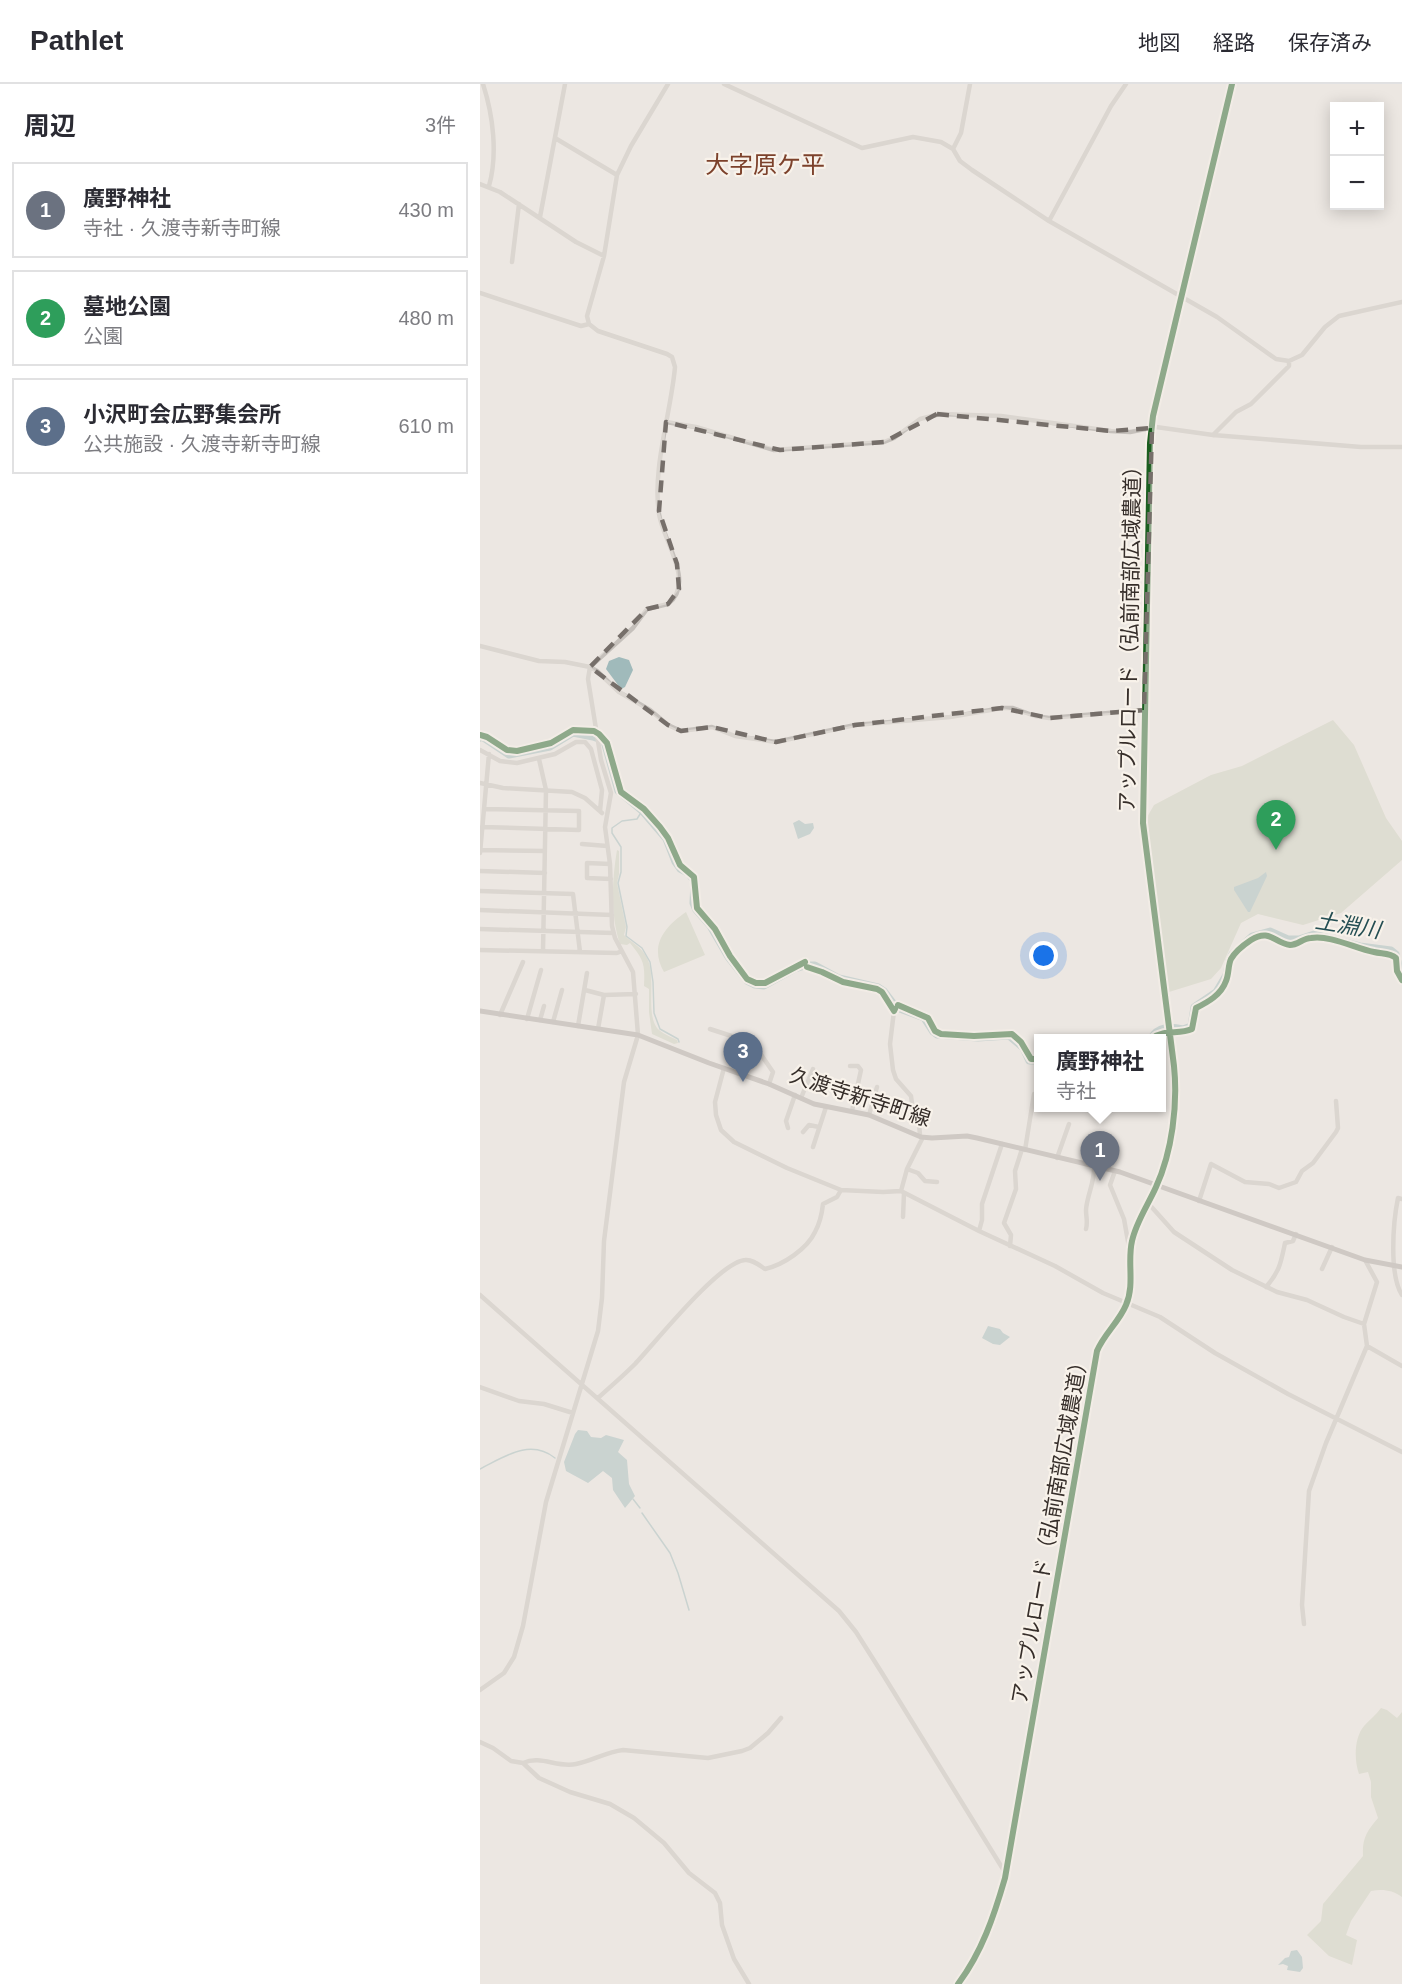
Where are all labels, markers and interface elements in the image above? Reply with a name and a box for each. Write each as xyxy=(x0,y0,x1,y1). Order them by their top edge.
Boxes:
text: Pathlet xyxy=(30,25,123,56)
text: 地図 xyxy=(1138,31,1180,54)
text: 経路 xyxy=(1213,31,1255,54)
text: 保存済み xyxy=(1288,31,1372,54)
map controls xyxy=(1330,102,1384,210)
button: + xyxy=(1330,102,1384,156)
text: 周辺 xyxy=(24,111,76,141)
text: 3件 xyxy=(425,114,456,136)
district label: 大字原ケ平 xyxy=(705,151,825,178)
button: − xyxy=(1330,156,1384,210)
text: 廣野神社 xyxy=(83,186,171,211)
text: 1 xyxy=(40,199,51,221)
text: 430 m xyxy=(398,199,454,221)
text: 寺社 · 久渡寺新寺町線 xyxy=(83,217,281,239)
text: 墓地公園 xyxy=(83,294,171,319)
text: 2 xyxy=(40,307,51,329)
text: 480 m xyxy=(398,307,454,329)
text: 公園 xyxy=(83,325,123,347)
text: 小沢町会広野集会所 xyxy=(83,402,281,427)
text: 3 xyxy=(40,415,51,437)
text: 610 m xyxy=(398,415,454,437)
text: 公共施設 · 久渡寺新寺町線 xyxy=(83,433,321,455)
street label: アップルロード（弘前南部広域農道） xyxy=(1115,455,1144,813)
pin: 2 xyxy=(1256,800,1296,850)
water label: 土淵川 xyxy=(1313,908,1384,943)
your location xyxy=(1029,941,1058,970)
pin: 3 xyxy=(724,1032,762,1082)
popup xyxy=(1034,1034,1166,1112)
text: 廣野神社 xyxy=(1056,1049,1144,1074)
street label: 久渡寺新寺町線 xyxy=(787,1063,934,1130)
text: 寺社 xyxy=(1056,1080,1096,1102)
pin: 1 xyxy=(1080,1132,1120,1181)
street label: アップルロード（弘前南部広域農道） xyxy=(1007,1350,1092,1706)

